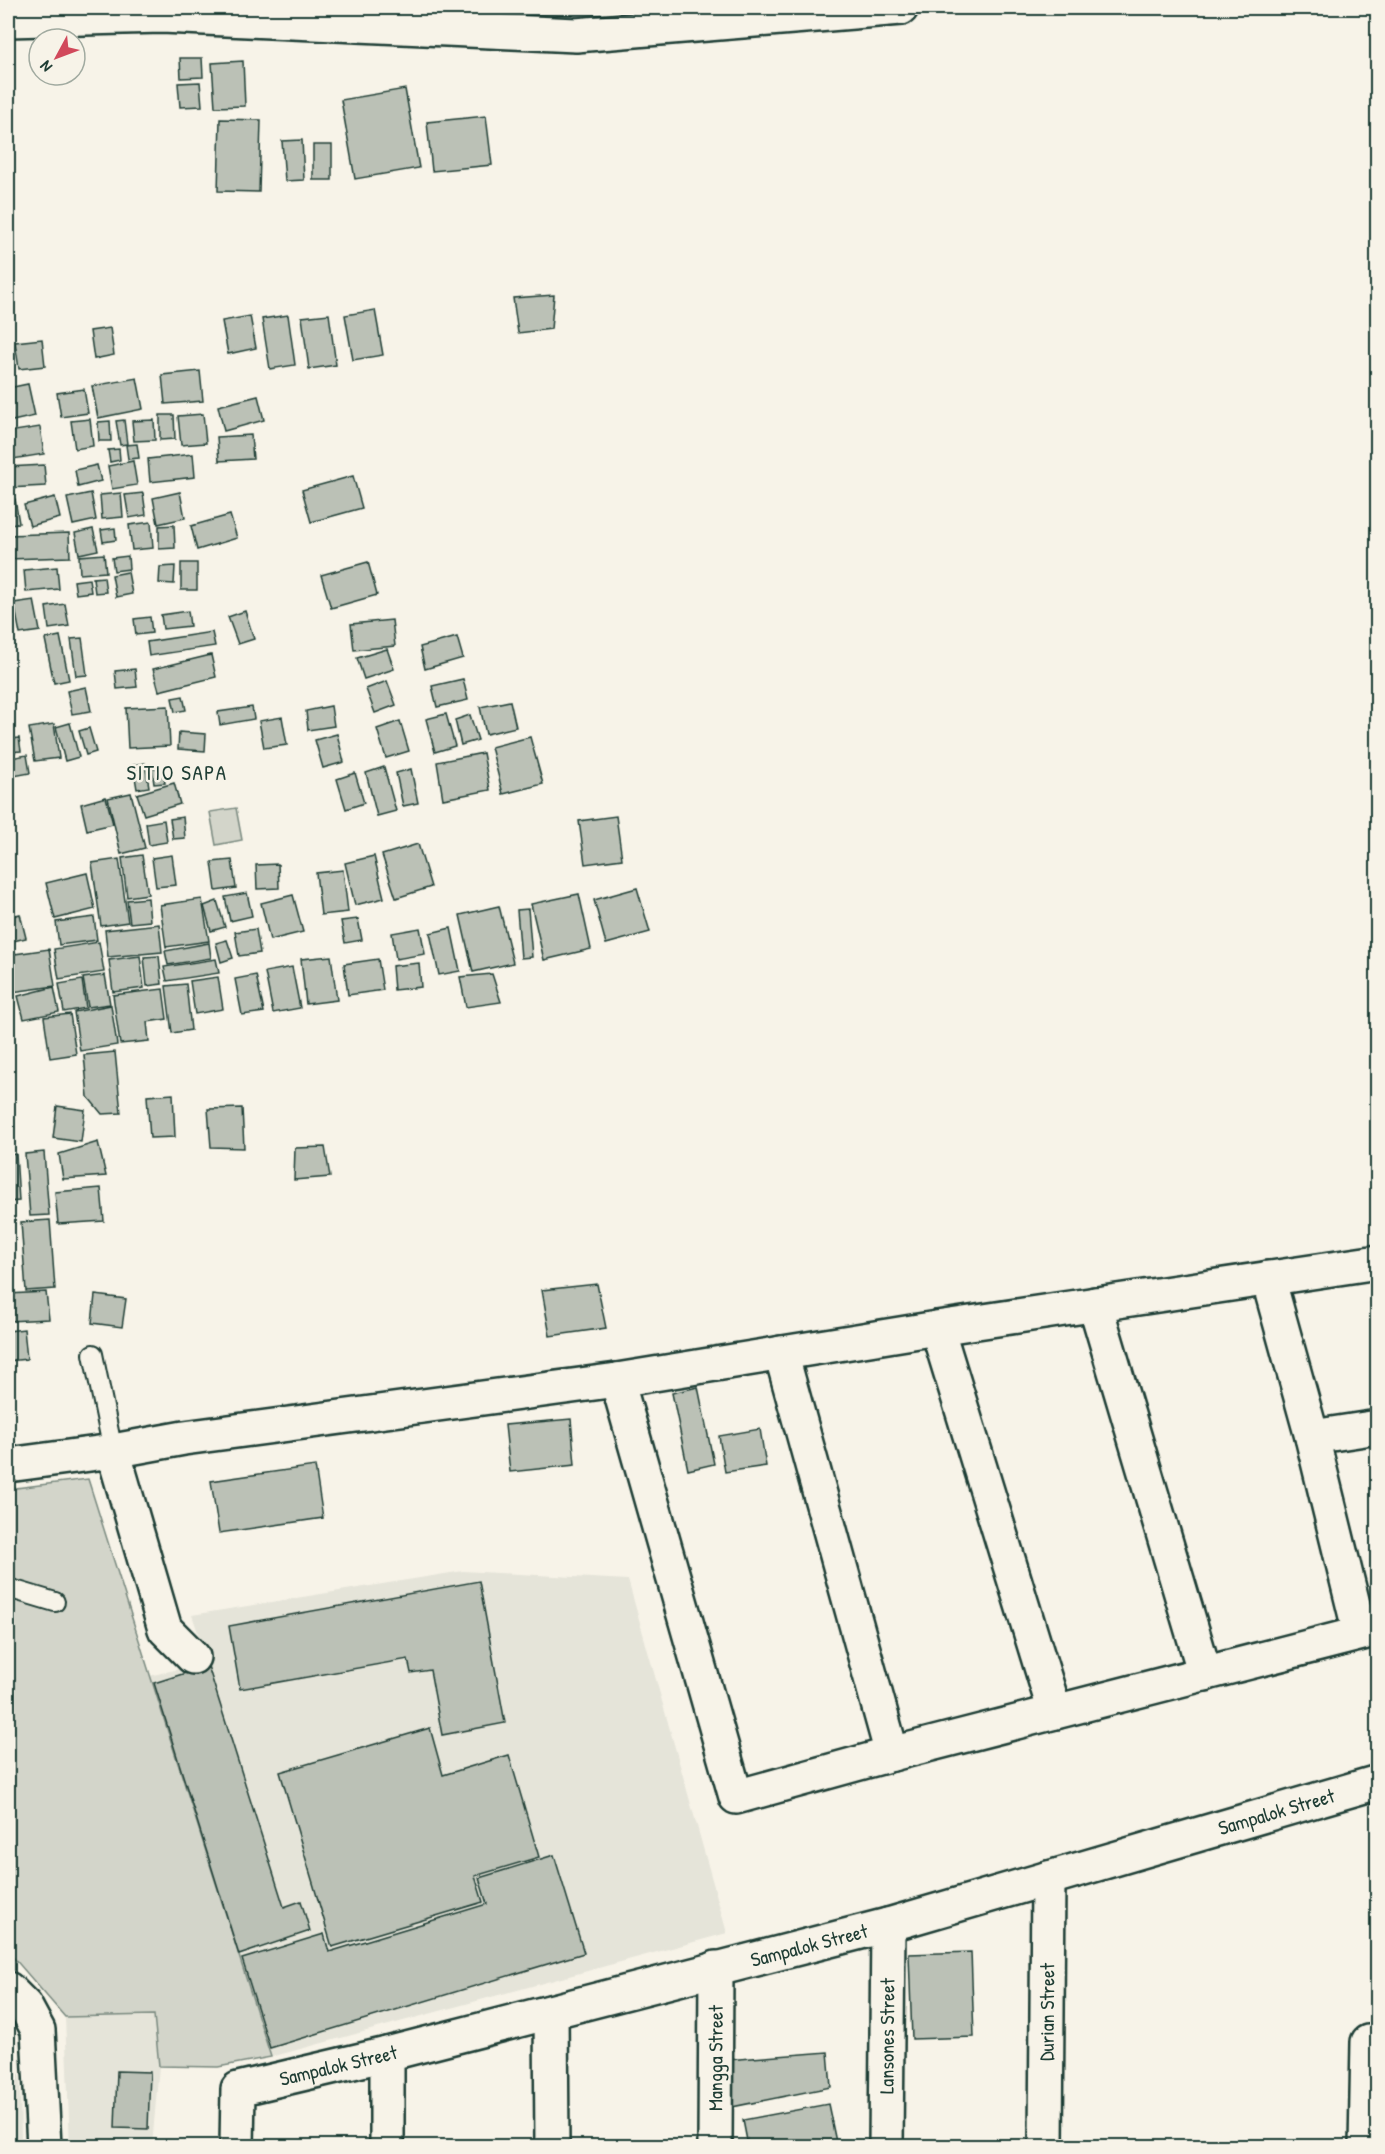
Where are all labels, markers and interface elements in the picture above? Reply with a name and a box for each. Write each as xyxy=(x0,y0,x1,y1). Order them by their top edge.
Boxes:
north arrow xyxy=(27,27,87,87)
text: N xyxy=(34,56,57,77)
district label: SITIO SAPA xyxy=(126,758,228,787)
street label: Sampalok Street xyxy=(1215,1781,1339,1841)
street label: Sampalok Street xyxy=(748,1917,872,1973)
street label: Durian Street xyxy=(1033,1962,1060,2061)
street label: Lansones Street xyxy=(872,1977,901,2094)
street label: Mangga Street xyxy=(701,2004,729,2111)
street label: Sampalok Street xyxy=(277,2038,401,2092)

